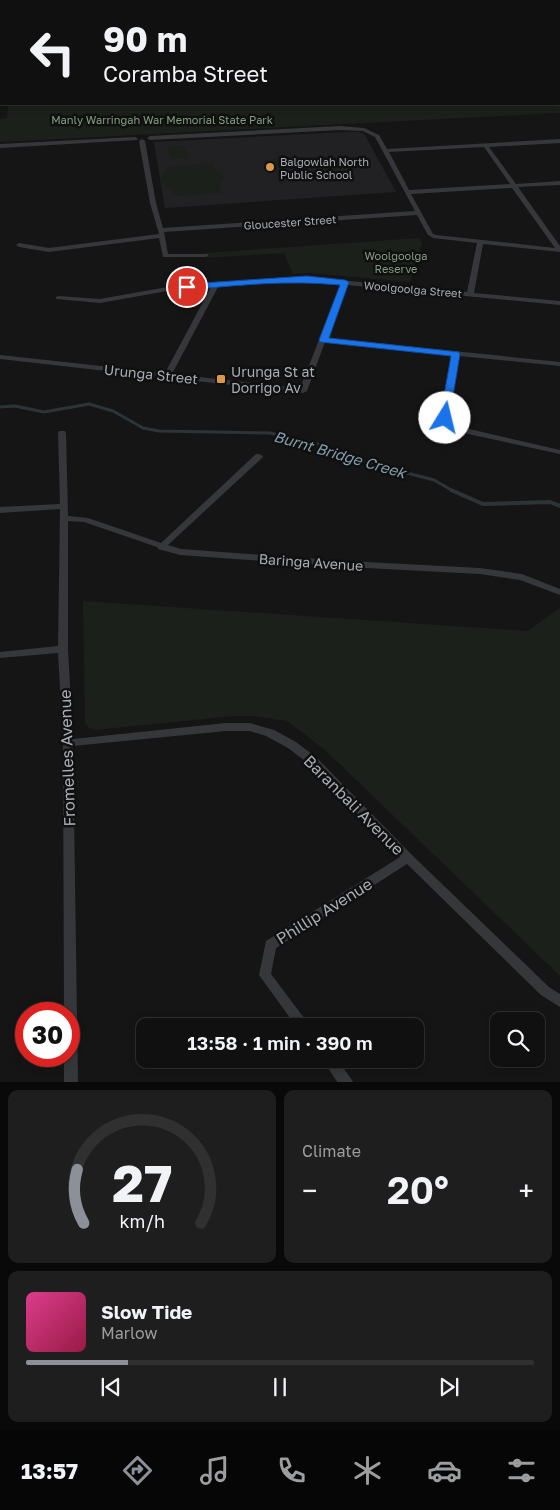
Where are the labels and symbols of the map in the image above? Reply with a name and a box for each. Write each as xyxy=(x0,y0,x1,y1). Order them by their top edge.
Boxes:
park label: Manly Warringah War Memorial State Park xyxy=(51,113,273,126)
place label: Balgowlah North Public School xyxy=(280,155,369,181)
marker: Balgowlah North Public School xyxy=(264,161,276,173)
street label: Gloucester Street xyxy=(243,212,337,232)
park label: Woolgoolga Reserve xyxy=(364,249,428,275)
pin xyxy=(166,266,208,308)
street label: Woolgoolga Street xyxy=(363,278,463,300)
street label: Urunga Street xyxy=(103,361,199,387)
place label: Urunga St at Dorrigo Av xyxy=(231,363,315,396)
marker: Urunga St at Dorrigo Av xyxy=(215,373,227,385)
position arrow xyxy=(418,391,470,443)
water label: Burnt Bridge Creek xyxy=(272,427,409,483)
street label: Baringa Avenue xyxy=(258,550,364,574)
street label: Fromelles Avenue xyxy=(55,689,79,827)
street label: Baranbali Avenue xyxy=(300,751,408,859)
street label: Phillip Avenue xyxy=(272,874,376,948)
speed limit sign: 30 xyxy=(15,1002,80,1067)

